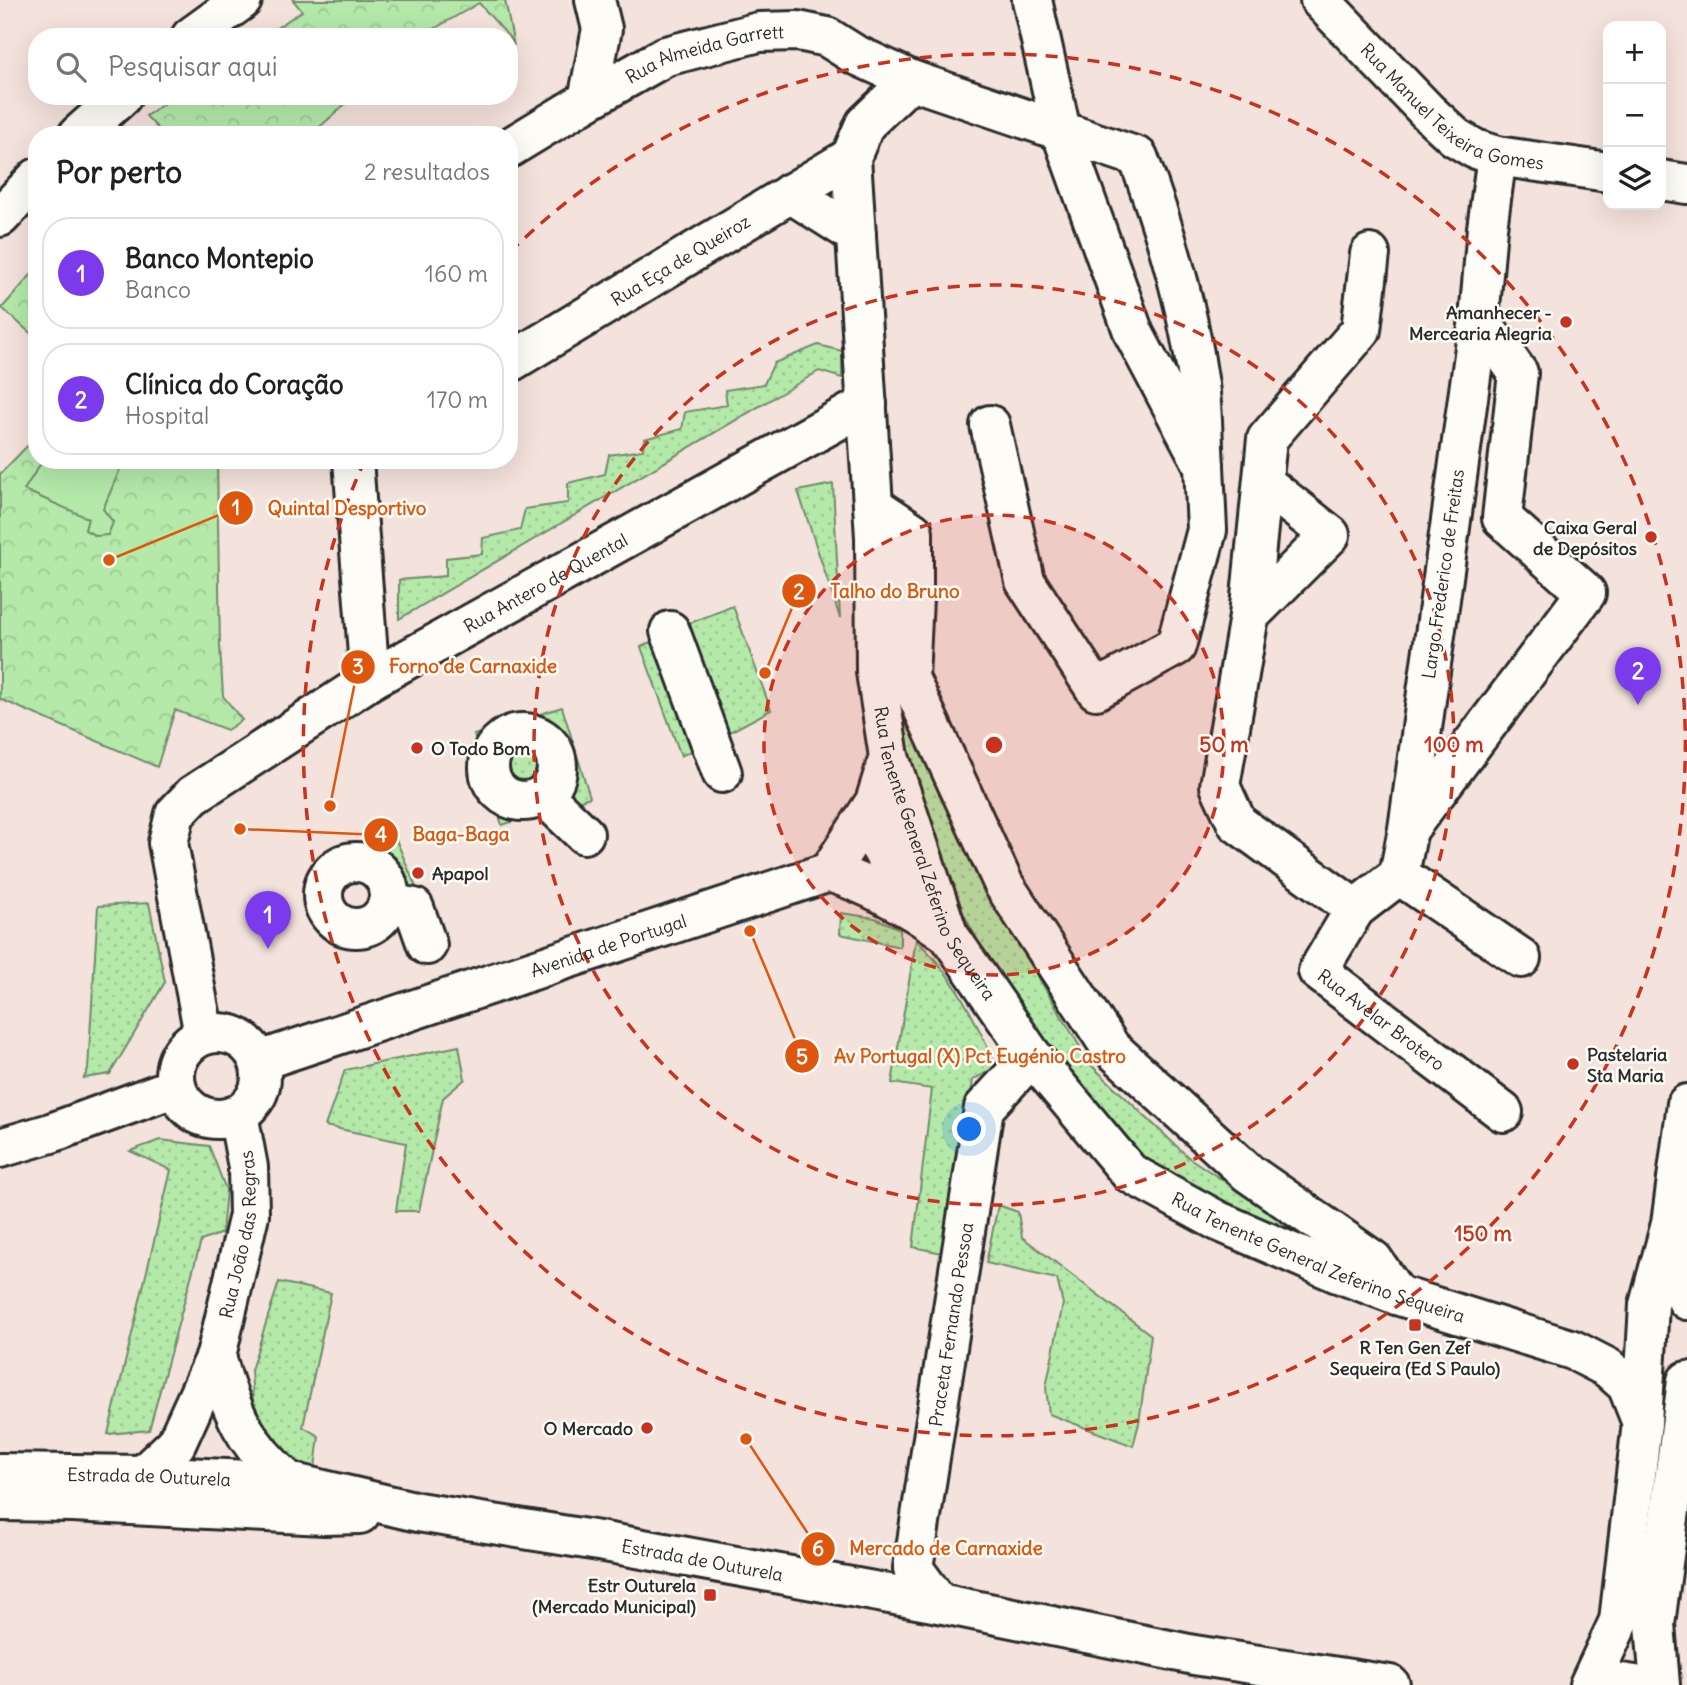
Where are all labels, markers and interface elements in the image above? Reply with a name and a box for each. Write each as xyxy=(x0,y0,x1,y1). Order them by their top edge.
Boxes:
street label: Rua Almeida Garrett xyxy=(621,20,784,88)
map controls xyxy=(1603,21,1666,210)
button: + xyxy=(1603,21,1666,84)
search box xyxy=(28,28,518,105)
street label: Rua Manuel Teixeira Gomes xyxy=(1356,38,1546,174)
icon: search xyxy=(52,48,90,86)
text: Pesquisar aqui xyxy=(108,50,277,83)
button: − xyxy=(1603,84,1666,147)
button: layers xyxy=(1603,147,1666,210)
text: Por perto xyxy=(56,153,182,191)
text: 2 resultados xyxy=(364,157,490,186)
street label: Rua Eça de Queiroz xyxy=(607,209,754,310)
text: Banco Montepio xyxy=(125,242,314,275)
text: 1 xyxy=(76,259,86,288)
text: 160 m xyxy=(425,259,488,288)
text: Banco xyxy=(125,275,191,304)
place label: Amanhecer - Mercearia Alegria xyxy=(1409,301,1552,345)
marker: Amanhecer - Mercearia Alegria xyxy=(1558,314,1574,330)
text: Clínica do Coração xyxy=(125,368,344,401)
text: 2 xyxy=(75,385,87,414)
text: 170 m xyxy=(427,385,488,414)
text: Hospital xyxy=(125,401,209,430)
street label: Largo Frederico de Freitas xyxy=(1417,468,1469,680)
callout: Quintal Desportivo xyxy=(219,488,441,528)
text: 1 xyxy=(232,494,240,521)
text: Quintal Desportivo xyxy=(268,496,427,520)
place label: Caixa Geral de Depósitos xyxy=(1533,516,1637,560)
street label: Rua Antero de Quental xyxy=(459,528,631,637)
marker: Caixa Geral de Depósitos xyxy=(1643,529,1659,545)
callout: Talho do Bruno xyxy=(782,571,974,611)
text: 2 xyxy=(793,578,805,605)
text: Talho do Bruno xyxy=(830,579,960,603)
callout: Forno de Carnaxide xyxy=(340,647,571,687)
pin: 2 xyxy=(1615,647,1661,705)
text: 3 xyxy=(352,653,364,680)
text: Forno de Carnaxide xyxy=(389,654,557,678)
street label: Rua Tenente General Zeferino Sequeira xyxy=(870,705,1001,1004)
text: 50 m xyxy=(1199,731,1249,758)
text: 100 m xyxy=(1424,731,1484,758)
centre of rings xyxy=(982,733,1006,757)
place label: O Todo Bom xyxy=(431,737,530,760)
marker: O Todo Bom xyxy=(409,740,425,756)
callout: Baga-Baga xyxy=(363,815,523,855)
text: 4 xyxy=(375,821,387,848)
text: Baga-Baga xyxy=(412,822,510,846)
place label: Apapol xyxy=(432,862,489,885)
marker: Apapol xyxy=(410,865,426,881)
pin: 1 xyxy=(245,891,291,949)
street label: Avenida de Portugal xyxy=(527,909,689,982)
street label: Rua Avelar Brotero xyxy=(1313,964,1450,1075)
callout: Av Portugal (X) Pct Eugénio Castro xyxy=(785,1036,1140,1076)
text: 5 xyxy=(796,1043,808,1070)
place label: Pastelaria Sta Maria xyxy=(1587,1043,1667,1087)
text: Av Portugal (X) Pct Eugénio Castro xyxy=(834,1044,1126,1068)
marker: Pastelaria Sta Maria xyxy=(1565,1056,1581,1072)
your location xyxy=(952,1112,986,1146)
street label: Rua João das Regras xyxy=(214,1149,261,1321)
street label: Rua Tenente General Zeferino Sequeira xyxy=(1168,1187,1468,1327)
text: 150 m xyxy=(1454,1220,1512,1247)
street label: Praceta Fernando Pessoa xyxy=(923,1221,978,1428)
marker: R Ten Gen Zef Sequeira (Ed S Paulo) xyxy=(1407,1317,1423,1333)
place label: R Ten Gen Zef Sequeira (Ed S Paulo) xyxy=(1330,1336,1500,1380)
place label: O Mercado xyxy=(544,1417,633,1440)
marker: O Mercado xyxy=(639,1420,655,1436)
street label: Estrada de Outurela xyxy=(67,1462,231,1491)
callout: Mercado de Carnaxide xyxy=(801,1529,1057,1569)
street label: Estrada de Outurela xyxy=(620,1534,785,1586)
text: 6 xyxy=(812,1535,824,1562)
text: Mercado de Carnaxide xyxy=(849,1536,1043,1560)
place label: Estr Outurela (Mercado Municipal) xyxy=(532,1574,696,1618)
marker: Estr Outurela (Mercado Municipal) xyxy=(702,1587,718,1603)

